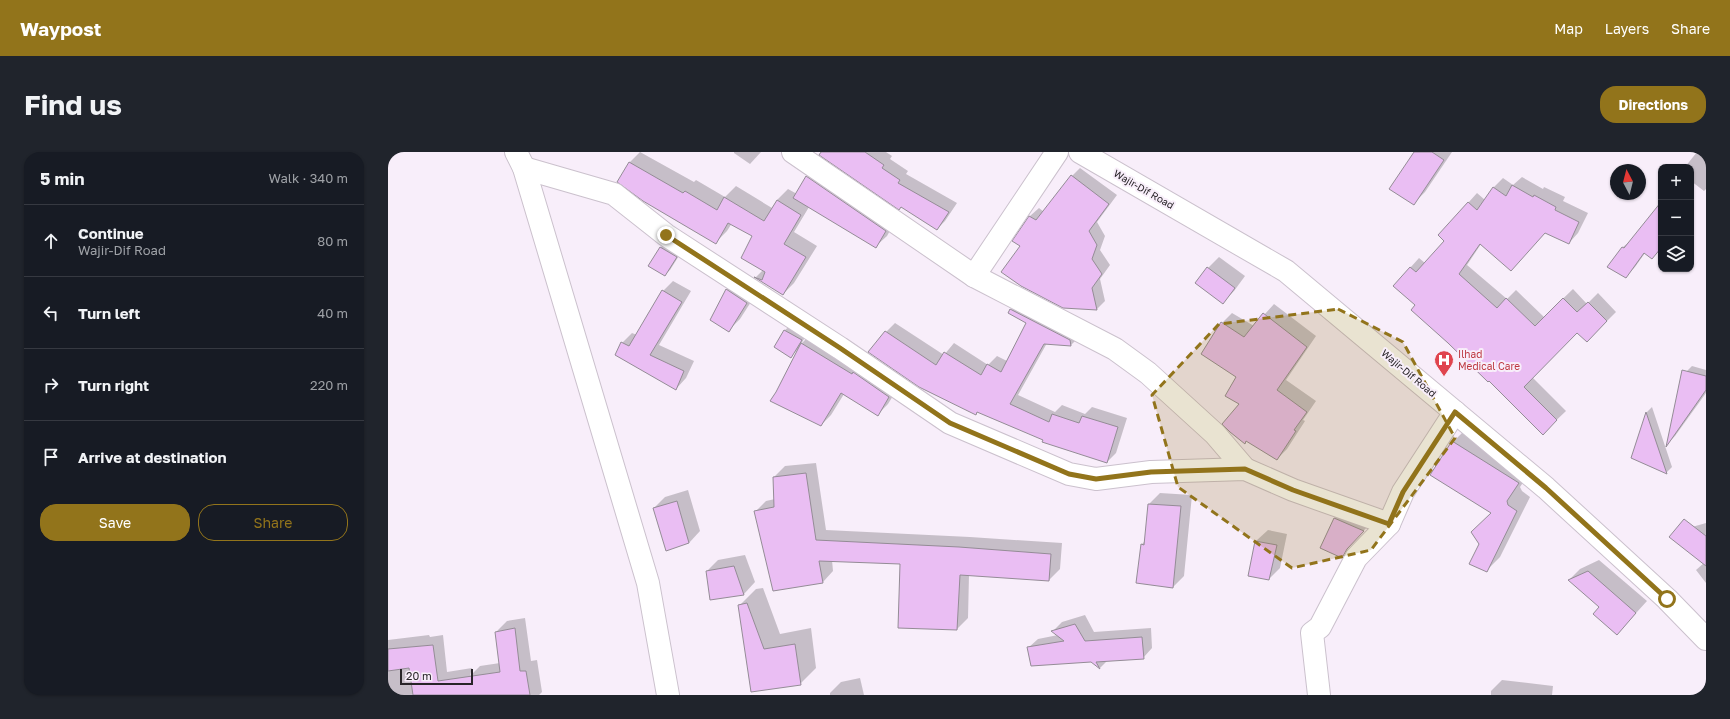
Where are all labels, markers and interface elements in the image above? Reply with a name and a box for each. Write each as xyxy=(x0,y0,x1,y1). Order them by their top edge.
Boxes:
text: Waypost xyxy=(20,17,101,40)
text: Map xyxy=(1554,20,1583,37)
text: Layers xyxy=(1605,20,1649,37)
text: Share xyxy=(1671,20,1710,37)
button: Directions xyxy=(1600,86,1706,123)
text: Find us xyxy=(24,88,122,121)
north arrow xyxy=(1610,164,1646,200)
map controls xyxy=(1658,164,1694,272)
button: + xyxy=(1658,164,1694,200)
street label: Wajir-Dif Road xyxy=(1112,167,1176,211)
text: 5 min xyxy=(40,168,84,189)
text: Walk · 340 m xyxy=(268,170,348,186)
button: − xyxy=(1658,200,1694,236)
text: Continue xyxy=(78,224,144,242)
route end xyxy=(657,226,675,244)
icon: ahead xyxy=(40,230,62,252)
text: 80 m xyxy=(317,233,348,249)
button: layers xyxy=(1658,236,1694,272)
text: Wajir-Dif Road xyxy=(78,242,166,258)
icon: left xyxy=(40,302,62,324)
text: Turn left xyxy=(78,304,140,322)
text: 40 m xyxy=(317,305,348,321)
street label: Wajir-Dif Road xyxy=(1379,347,1439,399)
place label: Ilhad Medical Care xyxy=(1458,348,1520,372)
hospital icon: Ilhad Medical Care xyxy=(1433,349,1455,377)
icon: right xyxy=(40,374,62,396)
text: Turn right xyxy=(78,376,149,394)
text: 220 m xyxy=(310,377,348,393)
icon: arrive xyxy=(40,446,62,468)
text: Arrive at destination xyxy=(78,448,227,466)
button: Save xyxy=(40,504,190,541)
button: Share xyxy=(198,504,348,541)
route start xyxy=(1658,590,1676,608)
scale bar xyxy=(400,667,473,686)
text: 20 m xyxy=(406,669,432,682)

